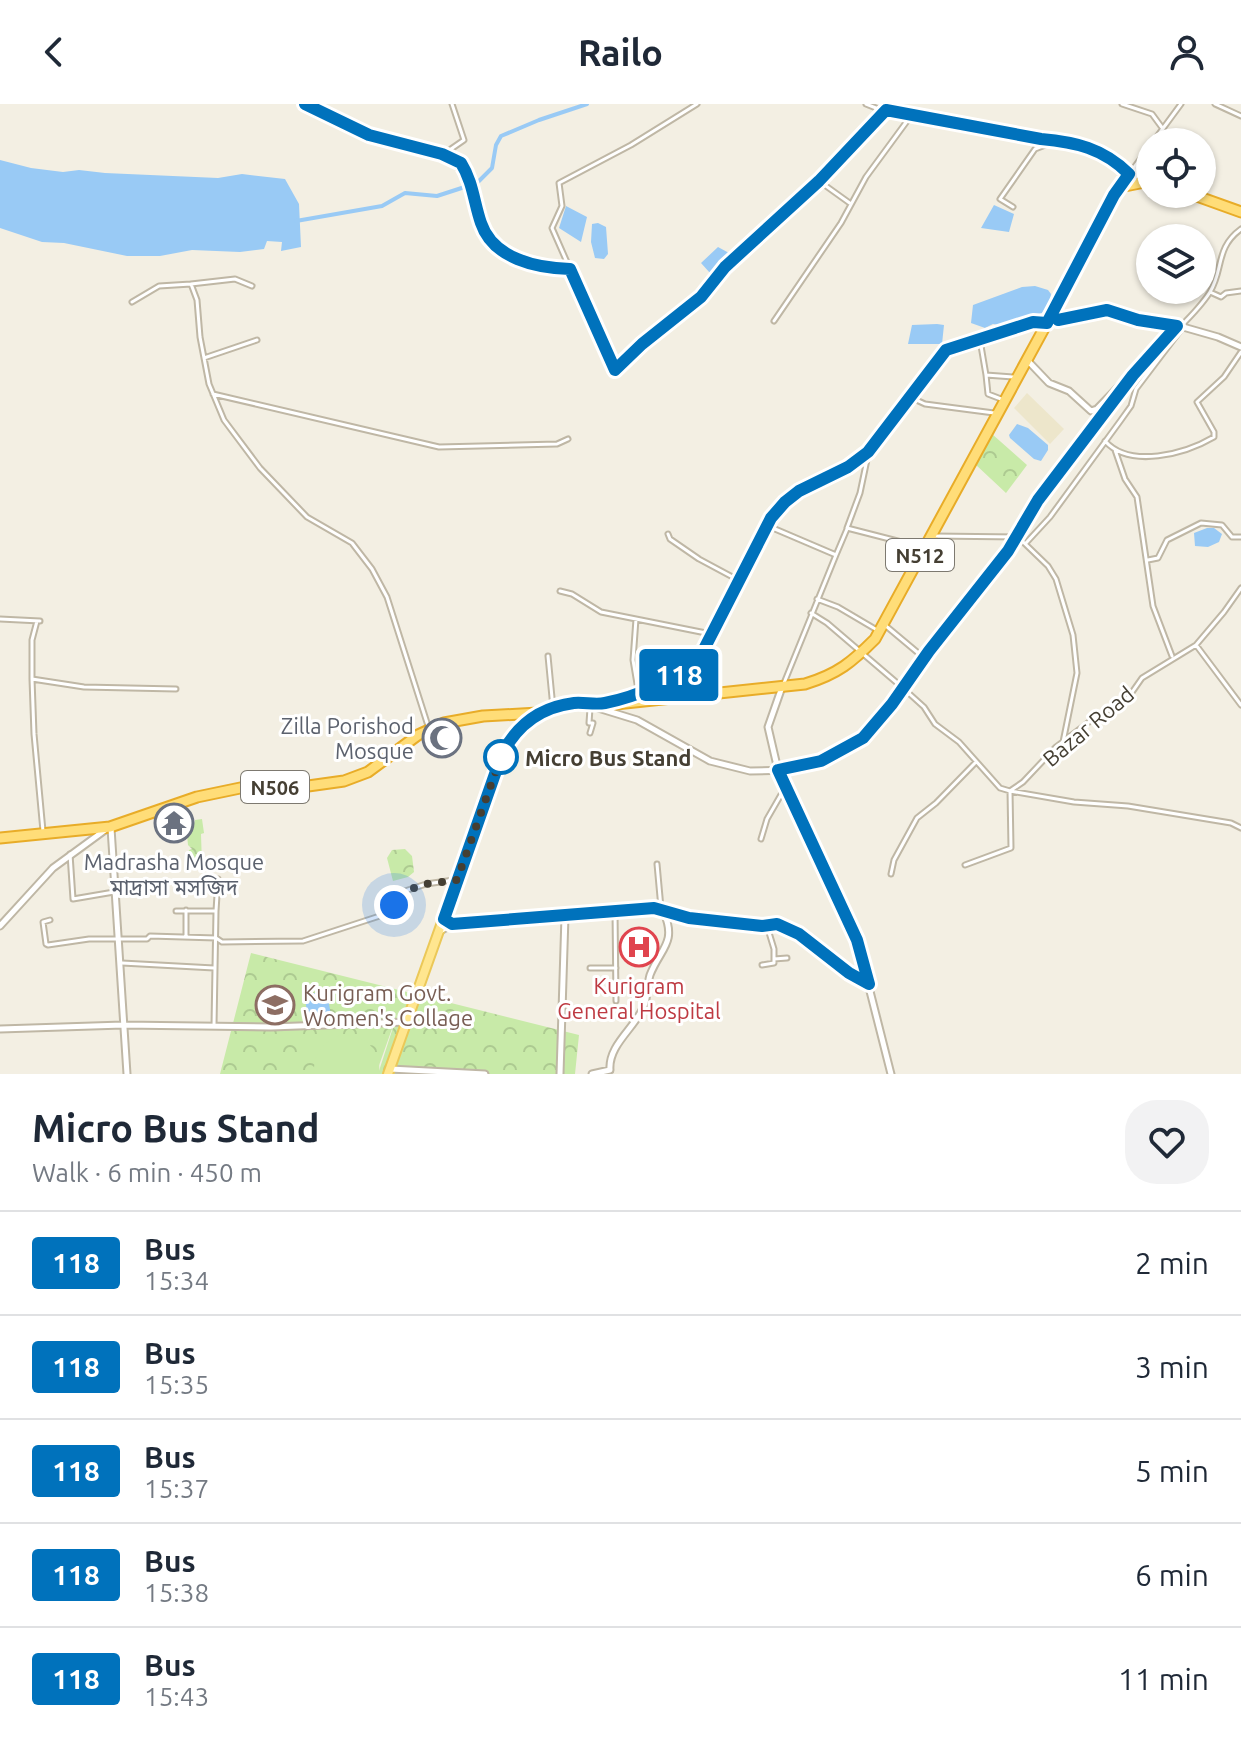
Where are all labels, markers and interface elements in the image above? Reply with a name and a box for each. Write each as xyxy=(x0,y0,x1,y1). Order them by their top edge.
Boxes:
icon: back xyxy=(32,30,76,74)
icon: person xyxy=(1165,30,1209,74)
text: Railo xyxy=(578,32,663,73)
map controls xyxy=(1136,128,1216,304)
button: locate xyxy=(1136,128,1216,208)
button: layers xyxy=(1136,224,1216,304)
road number: N512 xyxy=(886,539,954,571)
line badge: 118 xyxy=(633,649,725,701)
text: 118 xyxy=(655,659,703,690)
street label: Bazar Road xyxy=(1038,681,1138,771)
place label: Zilla Porishod Mosque xyxy=(281,713,414,763)
mosque icon: Zilla Porishod Mosque xyxy=(421,717,463,759)
marker: Micro Bus Stand xyxy=(484,740,518,774)
place label: Micro Bus Stand xyxy=(525,745,692,770)
road number: N506 xyxy=(241,771,309,803)
temple icon: Madrasha Mosque মাদ্রাসা মসজিদ xyxy=(153,802,195,844)
place label: Madrasha Mosque মাদ্রাসা মসজিদ xyxy=(84,849,264,899)
your location xyxy=(374,885,414,925)
hospital icon: Kurigram General Hospital xyxy=(618,926,660,968)
place label: Kurigram General Hospital xyxy=(557,973,721,1023)
place label: Kurigram Govt. Women's Collage xyxy=(303,980,473,1030)
school or university icon: Kurigram Govt. Women's Collage xyxy=(254,984,296,1026)
button: heart xyxy=(1125,1100,1209,1184)
text: Micro Bus Stand xyxy=(32,1107,320,1149)
text: Walk · 6 min · 450 m xyxy=(32,1158,262,1187)
text: Bus xyxy=(144,1232,196,1266)
text: 2 min xyxy=(1135,1246,1209,1280)
text: 118 xyxy=(52,1247,100,1278)
text: 15:34 xyxy=(144,1266,209,1295)
text: Bus xyxy=(144,1336,196,1370)
text: 3 min xyxy=(1135,1350,1209,1384)
text: 118 xyxy=(52,1351,100,1382)
text: 15:35 xyxy=(144,1370,209,1399)
text: Bus xyxy=(144,1440,196,1474)
text: 5 min xyxy=(1135,1454,1209,1488)
text: 118 xyxy=(52,1455,100,1486)
text: 15:37 xyxy=(144,1474,209,1503)
text: Bus xyxy=(144,1544,196,1578)
text: 6 min xyxy=(1135,1558,1209,1592)
text: 118 xyxy=(52,1559,100,1590)
text: 15:38 xyxy=(144,1578,209,1607)
text: Bus xyxy=(144,1648,196,1682)
text: 11 min xyxy=(1118,1662,1209,1696)
text: 118 xyxy=(52,1663,100,1694)
text: 15:43 xyxy=(144,1682,209,1711)

